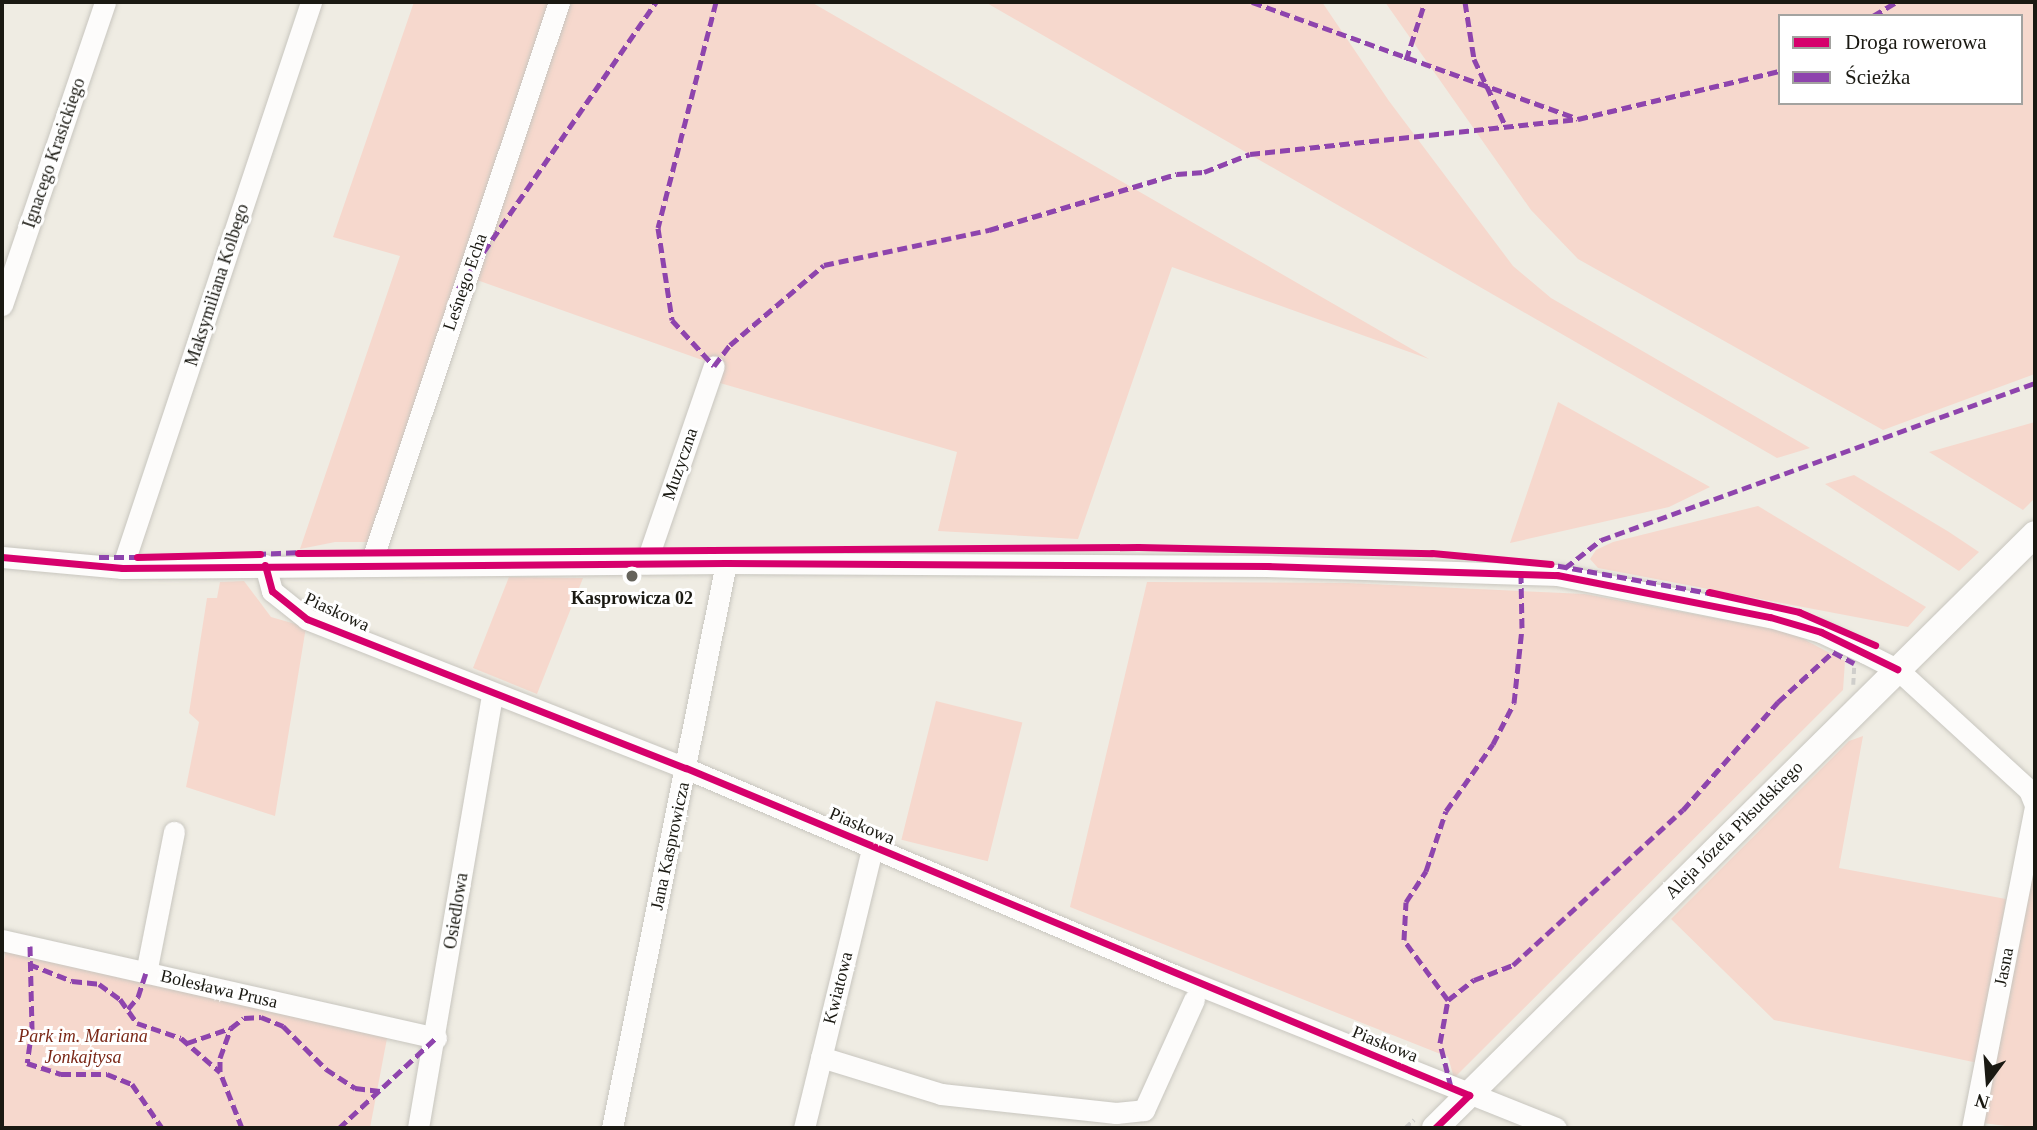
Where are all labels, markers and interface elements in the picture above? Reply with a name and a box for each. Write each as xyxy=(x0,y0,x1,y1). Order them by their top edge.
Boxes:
legend xyxy=(1778,14,2023,105)
text: Droga rowerowa xyxy=(1845,30,1987,54)
text: Ścieżka xyxy=(1845,65,1910,89)
street label: Ignacego Krasickiego xyxy=(18,75,90,231)
street label: Maksymiliana Kolbego xyxy=(181,201,253,369)
street label: Leśnego Echa xyxy=(438,231,492,333)
street label: Muzyczna xyxy=(658,425,702,503)
marker: Kasprowicza 02 xyxy=(624,568,640,584)
place label: Kasprowicza 02 xyxy=(571,587,693,609)
street label: Piaskowa xyxy=(301,588,373,636)
street label: Aleja Józefa Piłsudskiego xyxy=(1661,757,1807,903)
street label: Jana Kasprowicza xyxy=(646,780,694,912)
street label: Piaskowa xyxy=(826,803,898,849)
street label: Osiedlowa xyxy=(439,871,473,951)
street label: Jasna xyxy=(1990,946,2018,988)
street label: Kwiatowa xyxy=(819,949,857,1027)
street label: Bolesława Prusa xyxy=(158,965,280,1013)
street label: Piaskowa xyxy=(1349,1021,1421,1067)
park label: Park im. Mariana Jonkajtysa xyxy=(18,1026,148,1068)
north arrow xyxy=(1953,1046,2023,1116)
text: N xyxy=(1973,1090,1992,1114)

